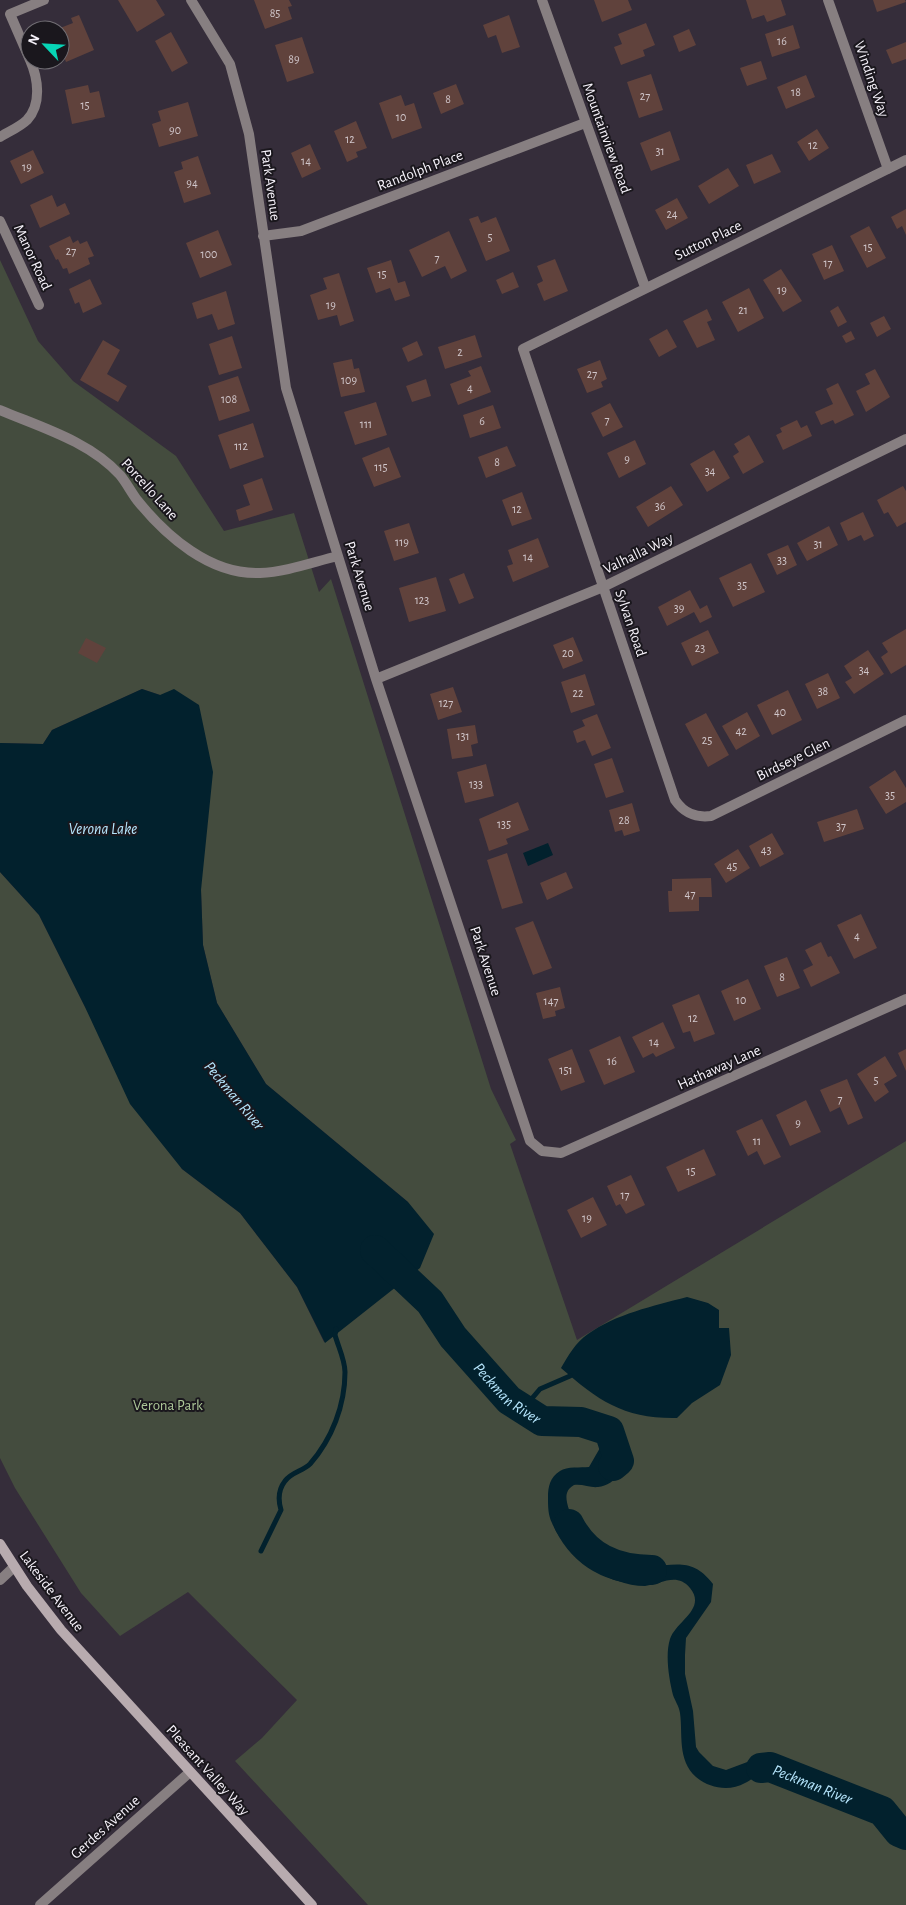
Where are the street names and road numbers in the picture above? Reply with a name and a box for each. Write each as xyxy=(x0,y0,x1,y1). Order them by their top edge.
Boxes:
street label: Winding Way xyxy=(852,39,892,120)
street label: Mountainview Road xyxy=(580,81,634,196)
street label: Randolph Place xyxy=(375,147,465,194)
street label: Park Avenue xyxy=(258,148,283,222)
street label: Sutton Place xyxy=(672,218,744,263)
street label: Manor Road xyxy=(11,222,54,293)
street label: Porcello Lane xyxy=(118,456,181,523)
street label: Valhalla Way xyxy=(601,530,676,577)
street label: Park Avenue xyxy=(342,539,377,613)
street label: Sylvan Road xyxy=(612,588,649,659)
street label: Birdseye Glen xyxy=(754,735,832,784)
street label: Park Avenue xyxy=(467,925,504,998)
street label: Hathaway Lane xyxy=(675,1042,763,1092)
street label: Lakeside Avenue xyxy=(16,1548,87,1635)
street label: Pleasant Valley Way xyxy=(163,1722,252,1819)
street label: Gerdes Avenue xyxy=(68,1793,143,1862)

